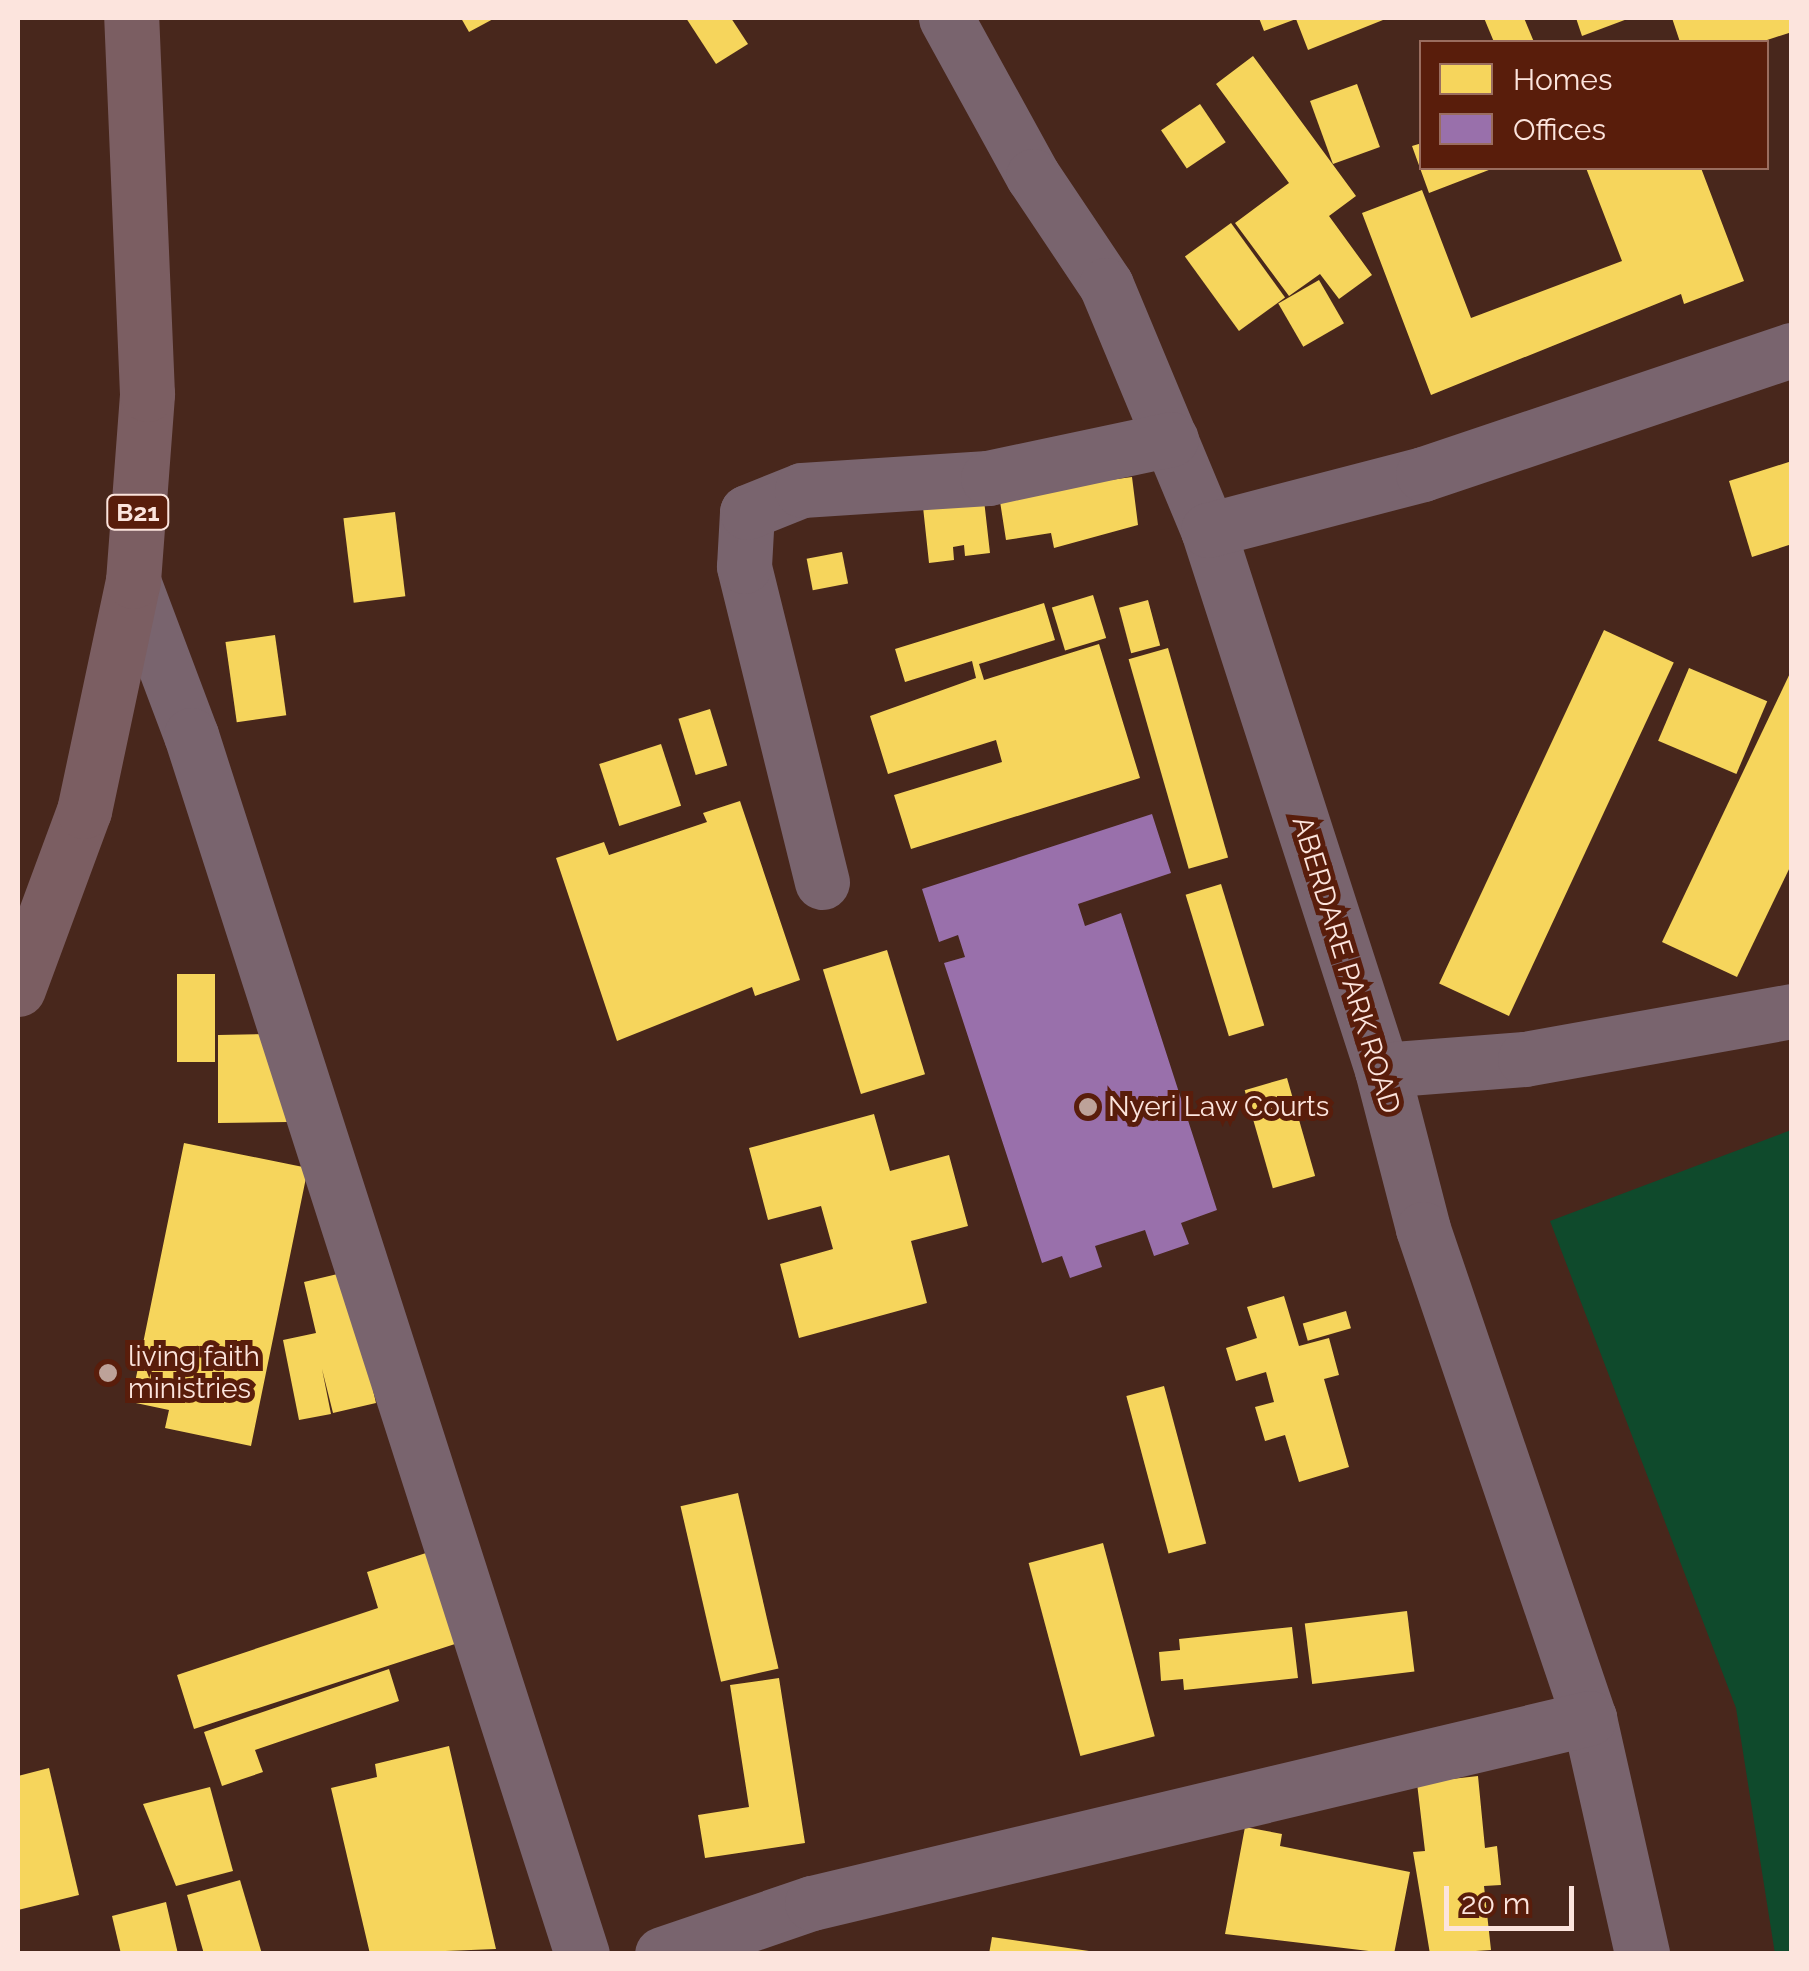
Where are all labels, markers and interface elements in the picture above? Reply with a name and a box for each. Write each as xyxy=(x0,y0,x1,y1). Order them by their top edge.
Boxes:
legend xyxy=(1419,40,1769,170)
text: Homes xyxy=(1513,62,1612,97)
text: Offices xyxy=(1513,112,1606,147)
road number: B21 xyxy=(106,492,170,532)
street label: ABERDARE PARK ROAD xyxy=(1285,812,1407,1118)
place label: Nyeri Law Courts xyxy=(1108,1090,1330,1124)
marker: Nyeri Law Courts xyxy=(1077,1096,1099,1118)
place label: living faith ministries xyxy=(128,1340,260,1406)
marker: living faith ministries xyxy=(97,1362,119,1384)
scale bar xyxy=(1449,1866,1579,1928)
text: 20 m xyxy=(1461,1886,1530,1921)

